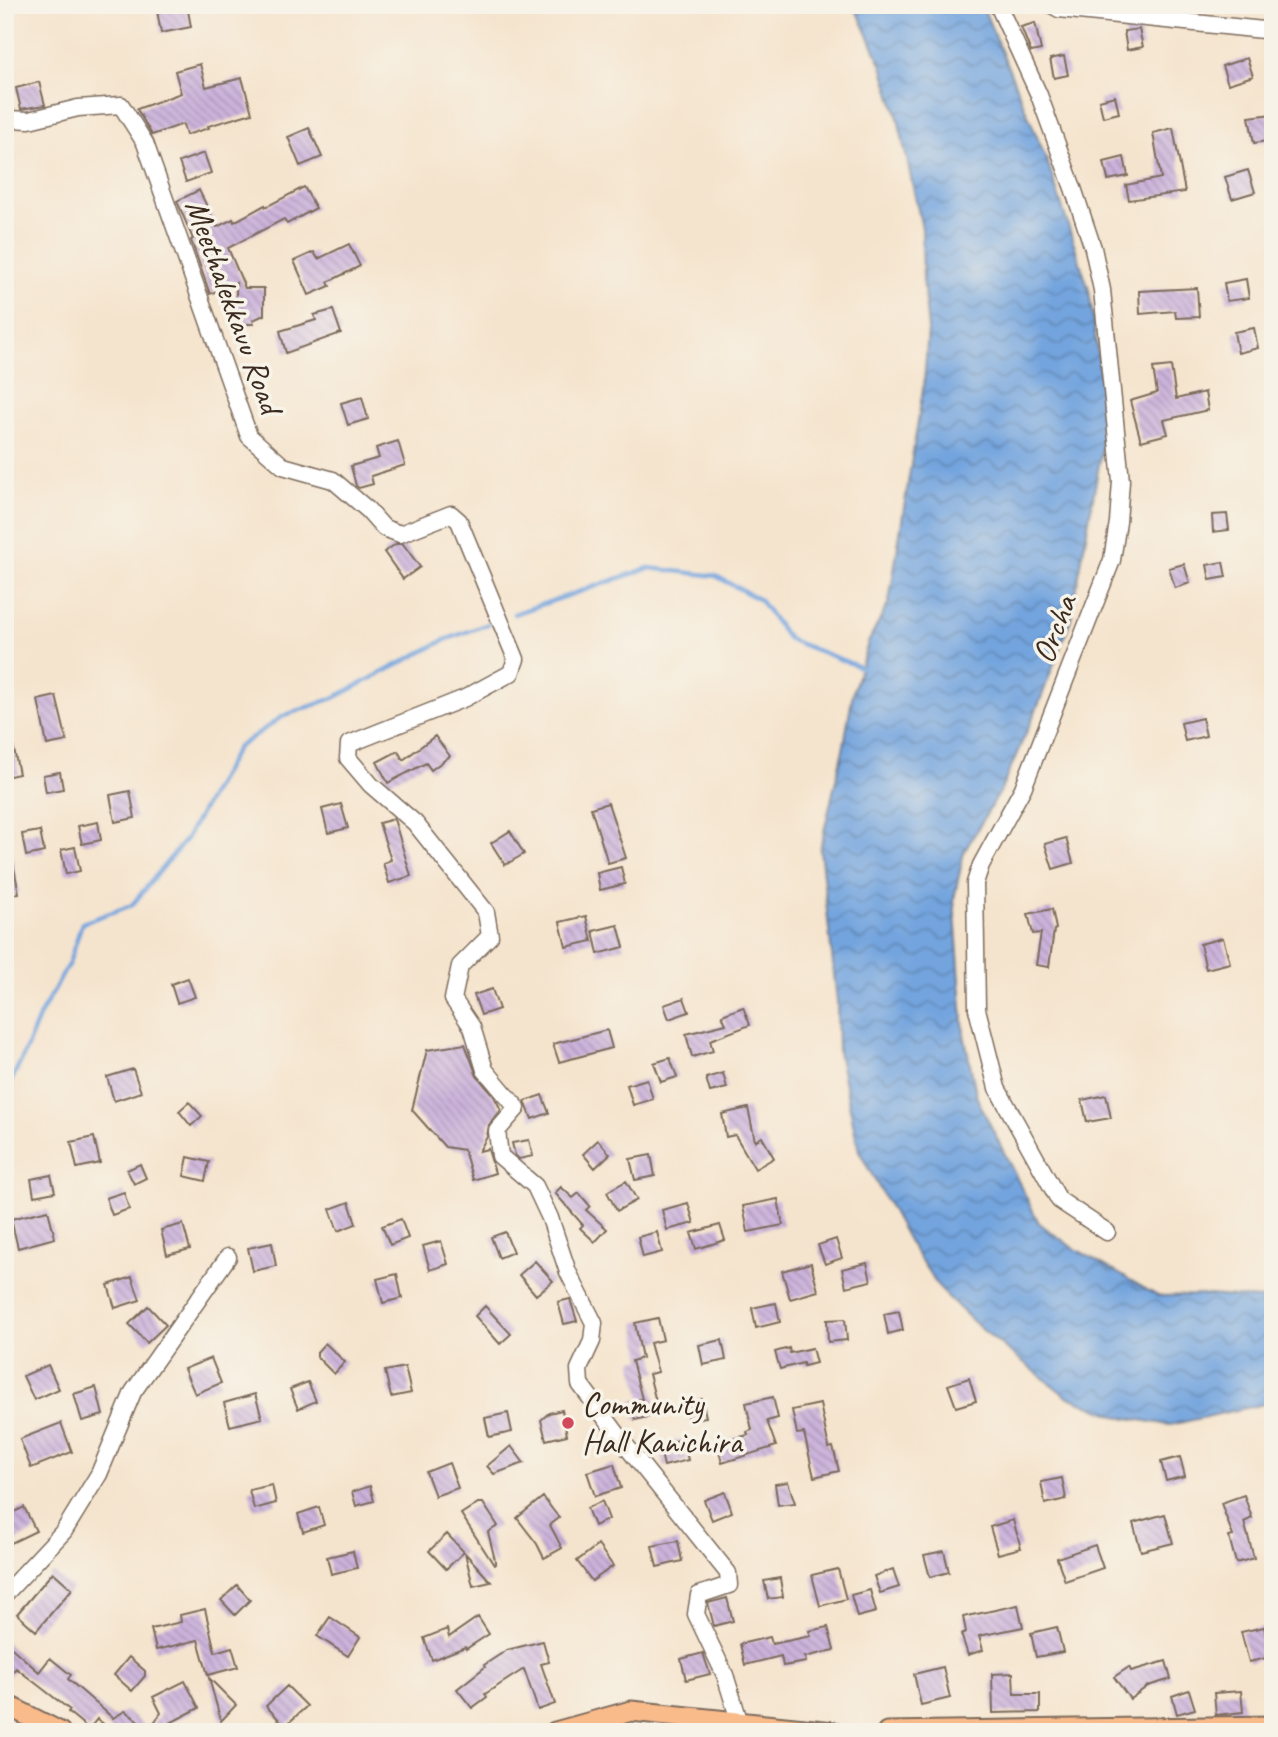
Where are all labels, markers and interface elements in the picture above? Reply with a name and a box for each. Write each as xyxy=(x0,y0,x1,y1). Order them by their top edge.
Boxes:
street label: Meethalekkavu Road xyxy=(176,193,294,423)
street label: Orcha xyxy=(1022,587,1087,669)
place label: Community Hall Kanichira xyxy=(582,1383,743,1463)
marker: Community Hall Kanichira xyxy=(560,1415,576,1431)

